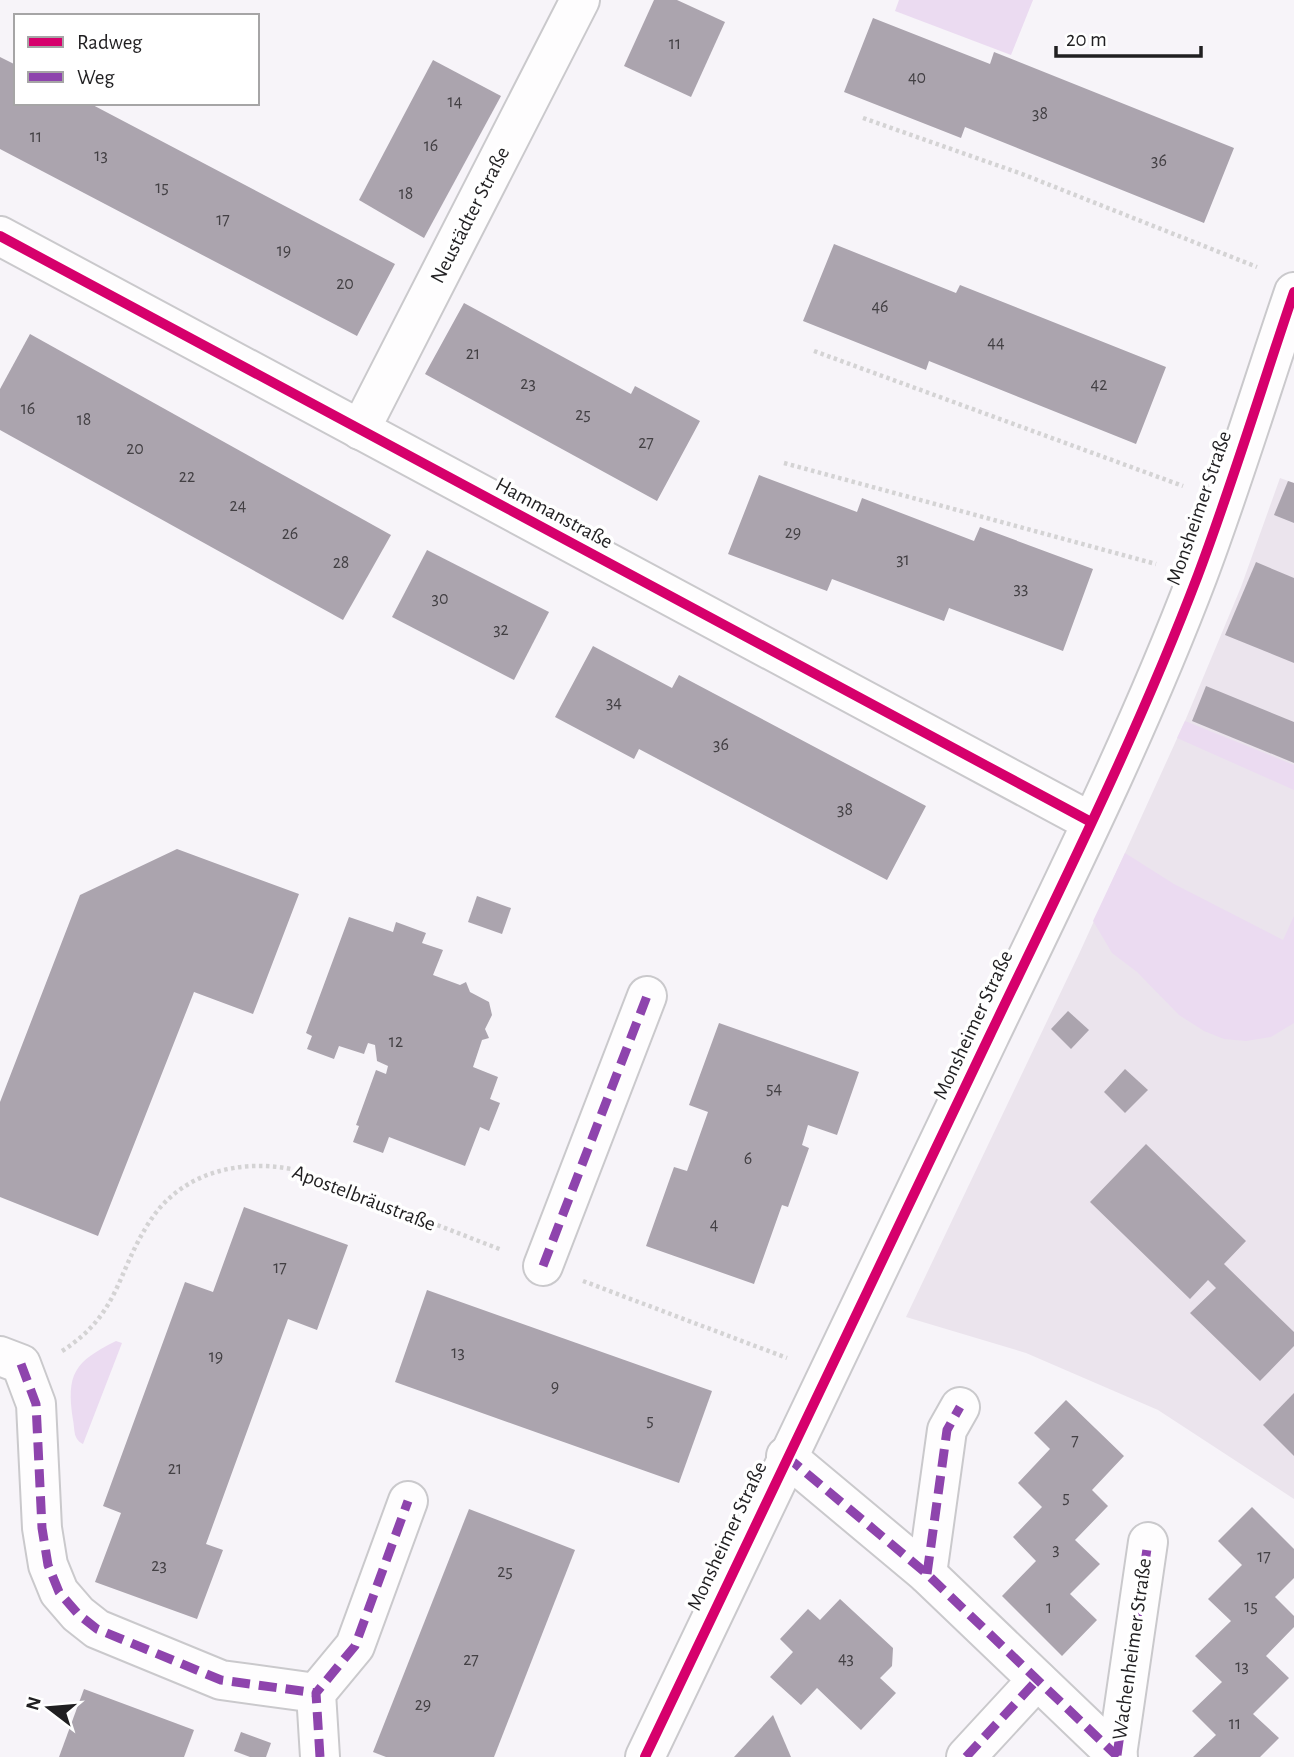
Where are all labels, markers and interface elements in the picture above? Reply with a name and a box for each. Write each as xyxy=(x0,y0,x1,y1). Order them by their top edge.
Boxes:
legend xyxy=(14,14,259,105)
scale bar xyxy=(1056,14,1201,58)
text: 20 m xyxy=(1066,29,1107,50)
text: Radweg xyxy=(77,32,143,53)
house number: 11 xyxy=(669,35,681,53)
text: Weg xyxy=(77,67,115,88)
house number: 40 xyxy=(908,69,926,87)
house number: 14 xyxy=(448,93,463,111)
house number: 38 xyxy=(1032,105,1048,123)
house number: 11 xyxy=(30,128,42,146)
house number: 16 xyxy=(424,137,438,155)
street label: Neustädter Straße xyxy=(427,143,513,287)
house number: 13 xyxy=(94,147,108,165)
house number: 36 xyxy=(1151,152,1167,170)
house number: 15 xyxy=(155,179,169,197)
house number: 18 xyxy=(399,185,413,203)
house number: 17 xyxy=(216,211,230,229)
house number: 19 xyxy=(277,242,291,260)
house number: 20 xyxy=(336,275,354,293)
house number: 46 xyxy=(871,298,889,316)
house number: 44 xyxy=(987,334,1005,352)
house number: 21 xyxy=(466,345,480,363)
house number: 23 xyxy=(520,375,536,393)
house number: 42 xyxy=(1091,376,1107,394)
house number: 16 xyxy=(21,400,35,418)
house number: 25 xyxy=(575,406,591,424)
house number: 18 xyxy=(77,411,91,429)
street label: Monsheimer Straße xyxy=(1163,428,1235,588)
house number: 27 xyxy=(638,434,654,452)
house number: 20 xyxy=(126,440,144,458)
house number: 22 xyxy=(179,468,195,486)
street label: Hammanstraße xyxy=(492,473,616,553)
house number: 24 xyxy=(230,497,247,515)
house number: 29 xyxy=(785,524,801,542)
house number: 26 xyxy=(282,525,298,543)
house number: 31 xyxy=(896,551,910,569)
house number: 28 xyxy=(333,554,349,572)
house number: 33 xyxy=(1014,580,1028,598)
house number: 30 xyxy=(432,590,448,608)
house number: 32 xyxy=(493,621,509,639)
house number: 34 xyxy=(606,694,622,712)
house number: 36 xyxy=(713,736,729,754)
house number: 38 xyxy=(837,801,853,819)
street label: Monsheimer Straße xyxy=(929,947,1017,1103)
house number: 12 xyxy=(389,1033,403,1051)
house number: 54 xyxy=(766,1080,782,1098)
house number: 6 xyxy=(744,1150,752,1168)
street label: Apostelbräustraße xyxy=(290,1161,438,1235)
house number: 4 xyxy=(710,1216,719,1234)
house number: 17 xyxy=(273,1259,287,1277)
house number: 13 xyxy=(451,1344,465,1362)
house number: 19 xyxy=(209,1348,223,1366)
house number: 9 xyxy=(551,1378,559,1396)
house number: 5 xyxy=(646,1412,654,1430)
house number: 7 xyxy=(1071,1432,1079,1450)
street label: Monsheimer Straße xyxy=(683,1458,771,1614)
house number: 21 xyxy=(168,1460,182,1478)
house number: 5 xyxy=(1062,1489,1070,1507)
house number: 3 xyxy=(1052,1541,1060,1559)
house number: 17 xyxy=(1257,1548,1271,1566)
house number: 23 xyxy=(151,1557,167,1575)
street label: Wachenheimer Straße xyxy=(1109,1557,1155,1741)
house number: 25 xyxy=(497,1563,513,1581)
house number: 15 xyxy=(1244,1598,1258,1616)
house number: 1 xyxy=(1046,1599,1052,1617)
house number: 43 xyxy=(838,1650,854,1668)
house number: 27 xyxy=(463,1651,479,1669)
house number: 13 xyxy=(1235,1658,1249,1676)
north arrow xyxy=(14,1673,84,1743)
text: N xyxy=(23,1695,45,1713)
house number: 29 xyxy=(415,1696,431,1714)
house number: 11 xyxy=(1229,1715,1241,1733)

